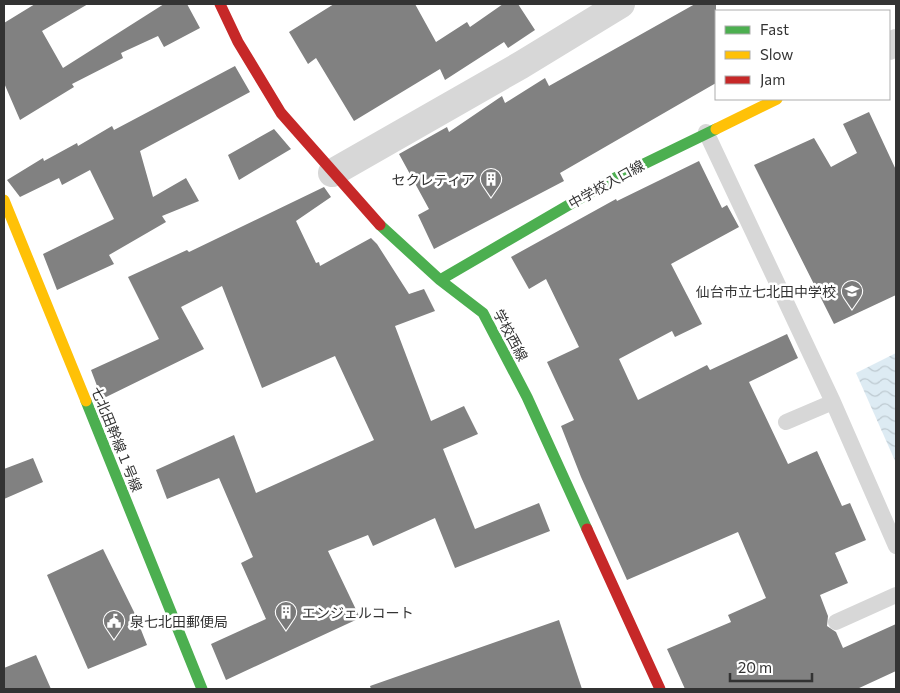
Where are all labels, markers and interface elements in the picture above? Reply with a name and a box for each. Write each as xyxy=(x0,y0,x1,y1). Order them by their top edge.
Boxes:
legend xyxy=(715,10,890,100)
text: Fast xyxy=(760,20,789,38)
text: Slow xyxy=(760,45,793,63)
text: Jam xyxy=(760,70,785,88)
street label: 中学校入口線 xyxy=(565,156,647,212)
building icon: セクレティア xyxy=(479,167,503,198)
place label: セクレティア xyxy=(392,171,475,188)
school or university icon: 仙台市立七北田中学校 xyxy=(840,279,864,310)
place label: 仙台市立七北田中学校 xyxy=(696,283,836,300)
street label: 学校西線 xyxy=(490,306,532,364)
street label: 七北田幹線１号線 xyxy=(88,384,146,494)
building icon: エンジェルコート xyxy=(274,600,298,631)
place label: エンジェルコート xyxy=(302,604,414,621)
public building icon: 泉七北田郵便局 xyxy=(102,609,126,640)
place label: 泉七北田郵便局 xyxy=(130,613,228,630)
scale bar xyxy=(730,650,812,682)
text: 20 m xyxy=(738,658,772,676)

